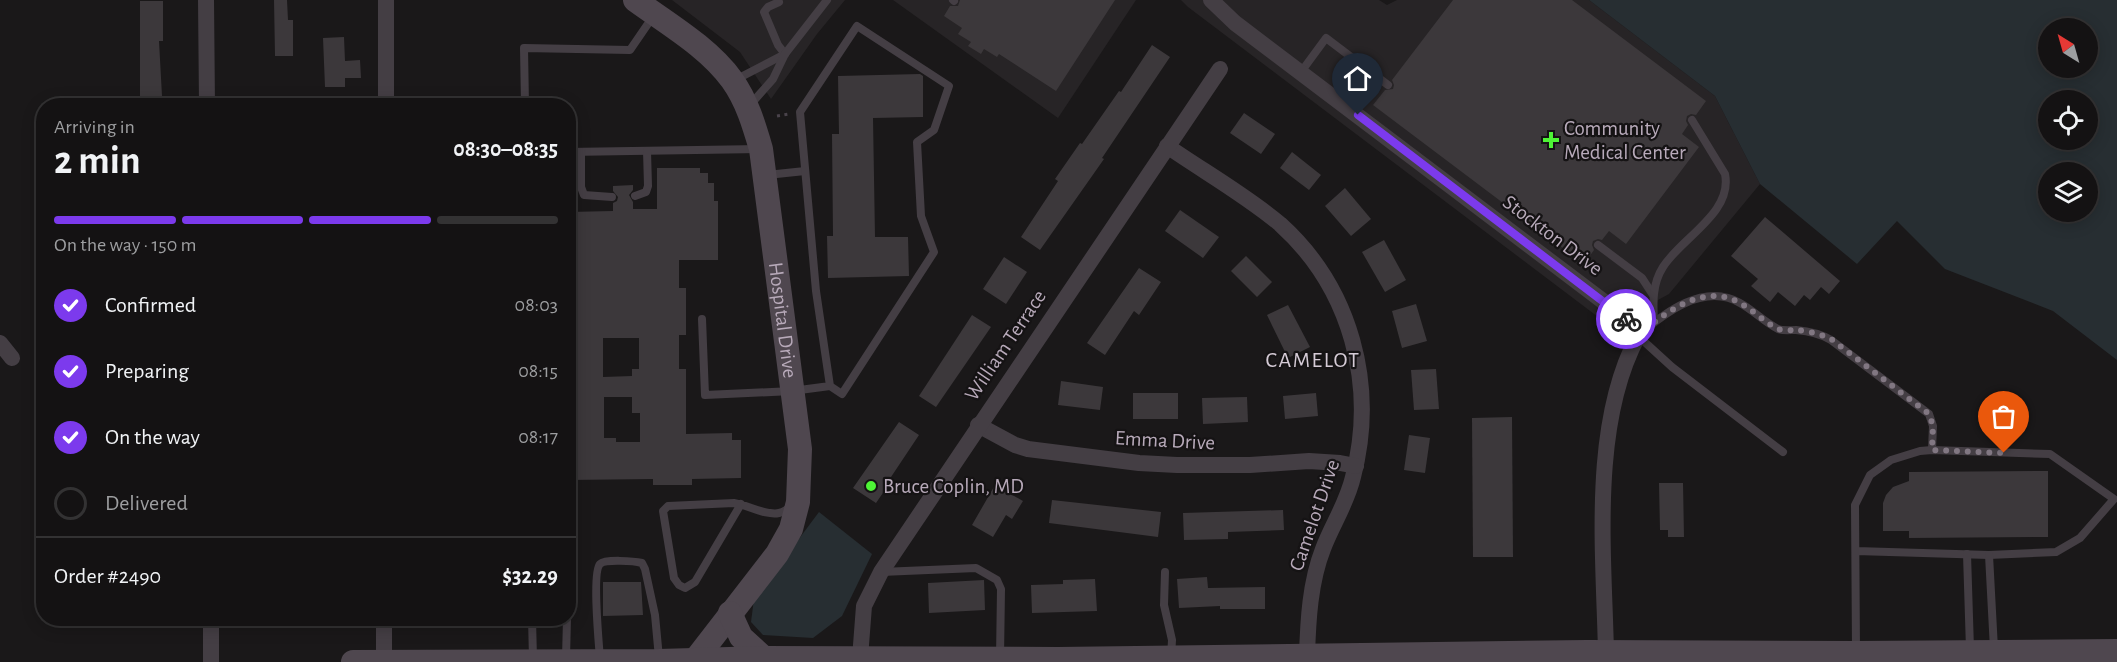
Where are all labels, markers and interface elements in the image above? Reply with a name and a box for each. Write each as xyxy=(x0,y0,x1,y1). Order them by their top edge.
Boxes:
north arrow xyxy=(2038,18,2098,78)
map controls xyxy=(2038,18,2098,222)
pin xyxy=(1332,53,1383,115)
icon: home xyxy=(1341,62,1374,95)
button: locate xyxy=(2038,90,2098,150)
text: Arriving in xyxy=(54,117,135,137)
place label: Community Medical Center xyxy=(1564,118,1686,163)
marker: Community Medical Center xyxy=(1542,131,1560,149)
text: 08:30–08:35 xyxy=(453,138,558,160)
text: 2 min xyxy=(54,142,141,181)
button: layers xyxy=(2038,162,2098,222)
street label: Stockton Drive xyxy=(1499,191,1606,280)
text: On the way · 150 m xyxy=(54,235,197,255)
street label: Hospital Drive xyxy=(765,261,801,379)
street label: William Terrace xyxy=(961,286,1050,404)
icon: check xyxy=(54,289,87,322)
courier xyxy=(1596,289,1656,349)
text: Confirmed xyxy=(105,294,196,316)
text: 08:03 xyxy=(515,295,558,315)
icon: bike xyxy=(1610,303,1643,336)
district label: CAMELOT xyxy=(1266,349,1360,371)
icon: check xyxy=(54,355,87,388)
text: Preparing xyxy=(105,360,189,382)
text: 08:15 xyxy=(518,361,558,381)
pin xyxy=(1978,391,2029,453)
icon: bag xyxy=(1987,400,2020,433)
icon: check xyxy=(54,421,87,454)
text: On the way xyxy=(105,426,200,448)
text: 08:17 xyxy=(518,427,558,447)
street label: Emma Drive xyxy=(1114,427,1216,454)
street label: Camelot Drive xyxy=(1286,457,1343,574)
place label: Bruce Coplin, MD xyxy=(883,476,1024,497)
marker: Bruce Coplin, MD xyxy=(864,479,878,493)
text: Delivered xyxy=(105,492,188,514)
text: Order #2490 xyxy=(54,565,161,587)
text: $32.29 xyxy=(502,565,558,587)

